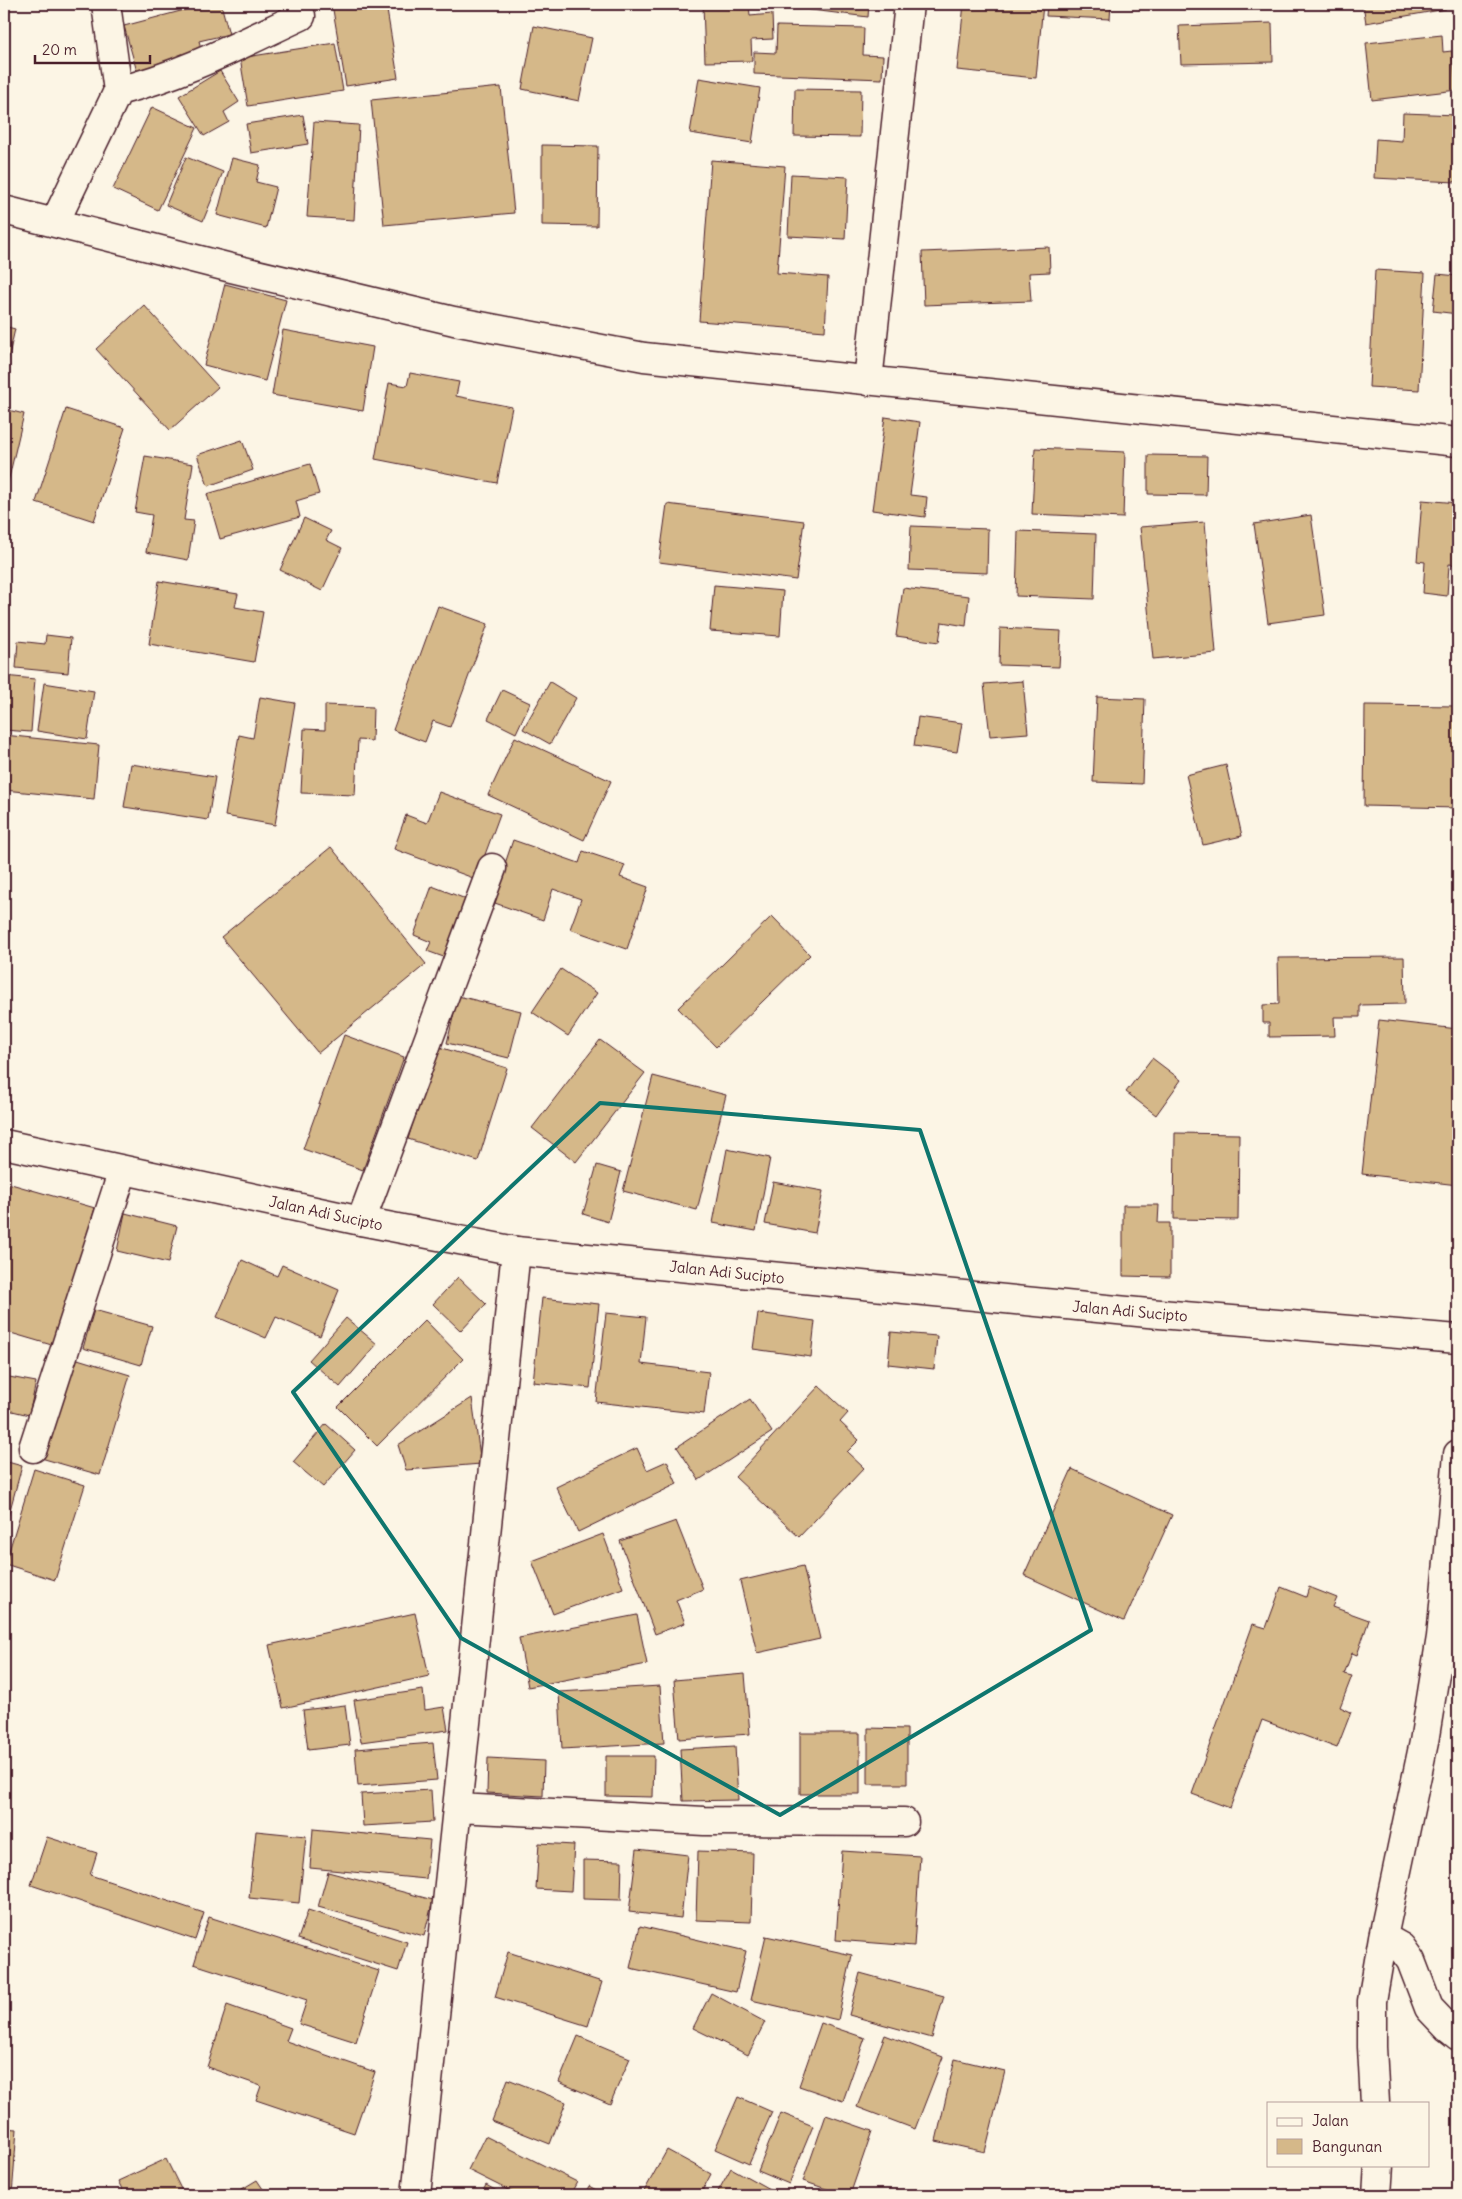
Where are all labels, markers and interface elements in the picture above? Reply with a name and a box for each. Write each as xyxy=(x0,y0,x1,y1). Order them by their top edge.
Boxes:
scale bar xyxy=(35,32,150,64)
text: 20 m xyxy=(42,40,77,59)
street label: Jalan Adi Sucipto xyxy=(267,1192,385,1234)
street label: Jalan Adi Sucipto xyxy=(668,1257,786,1287)
street label: Jalan Adi Sucipto xyxy=(1072,1296,1188,1326)
legend xyxy=(1267,2102,1430,2166)
text: Jalan xyxy=(1312,2111,1349,2130)
text: Bangunan xyxy=(1312,2137,1382,2156)

